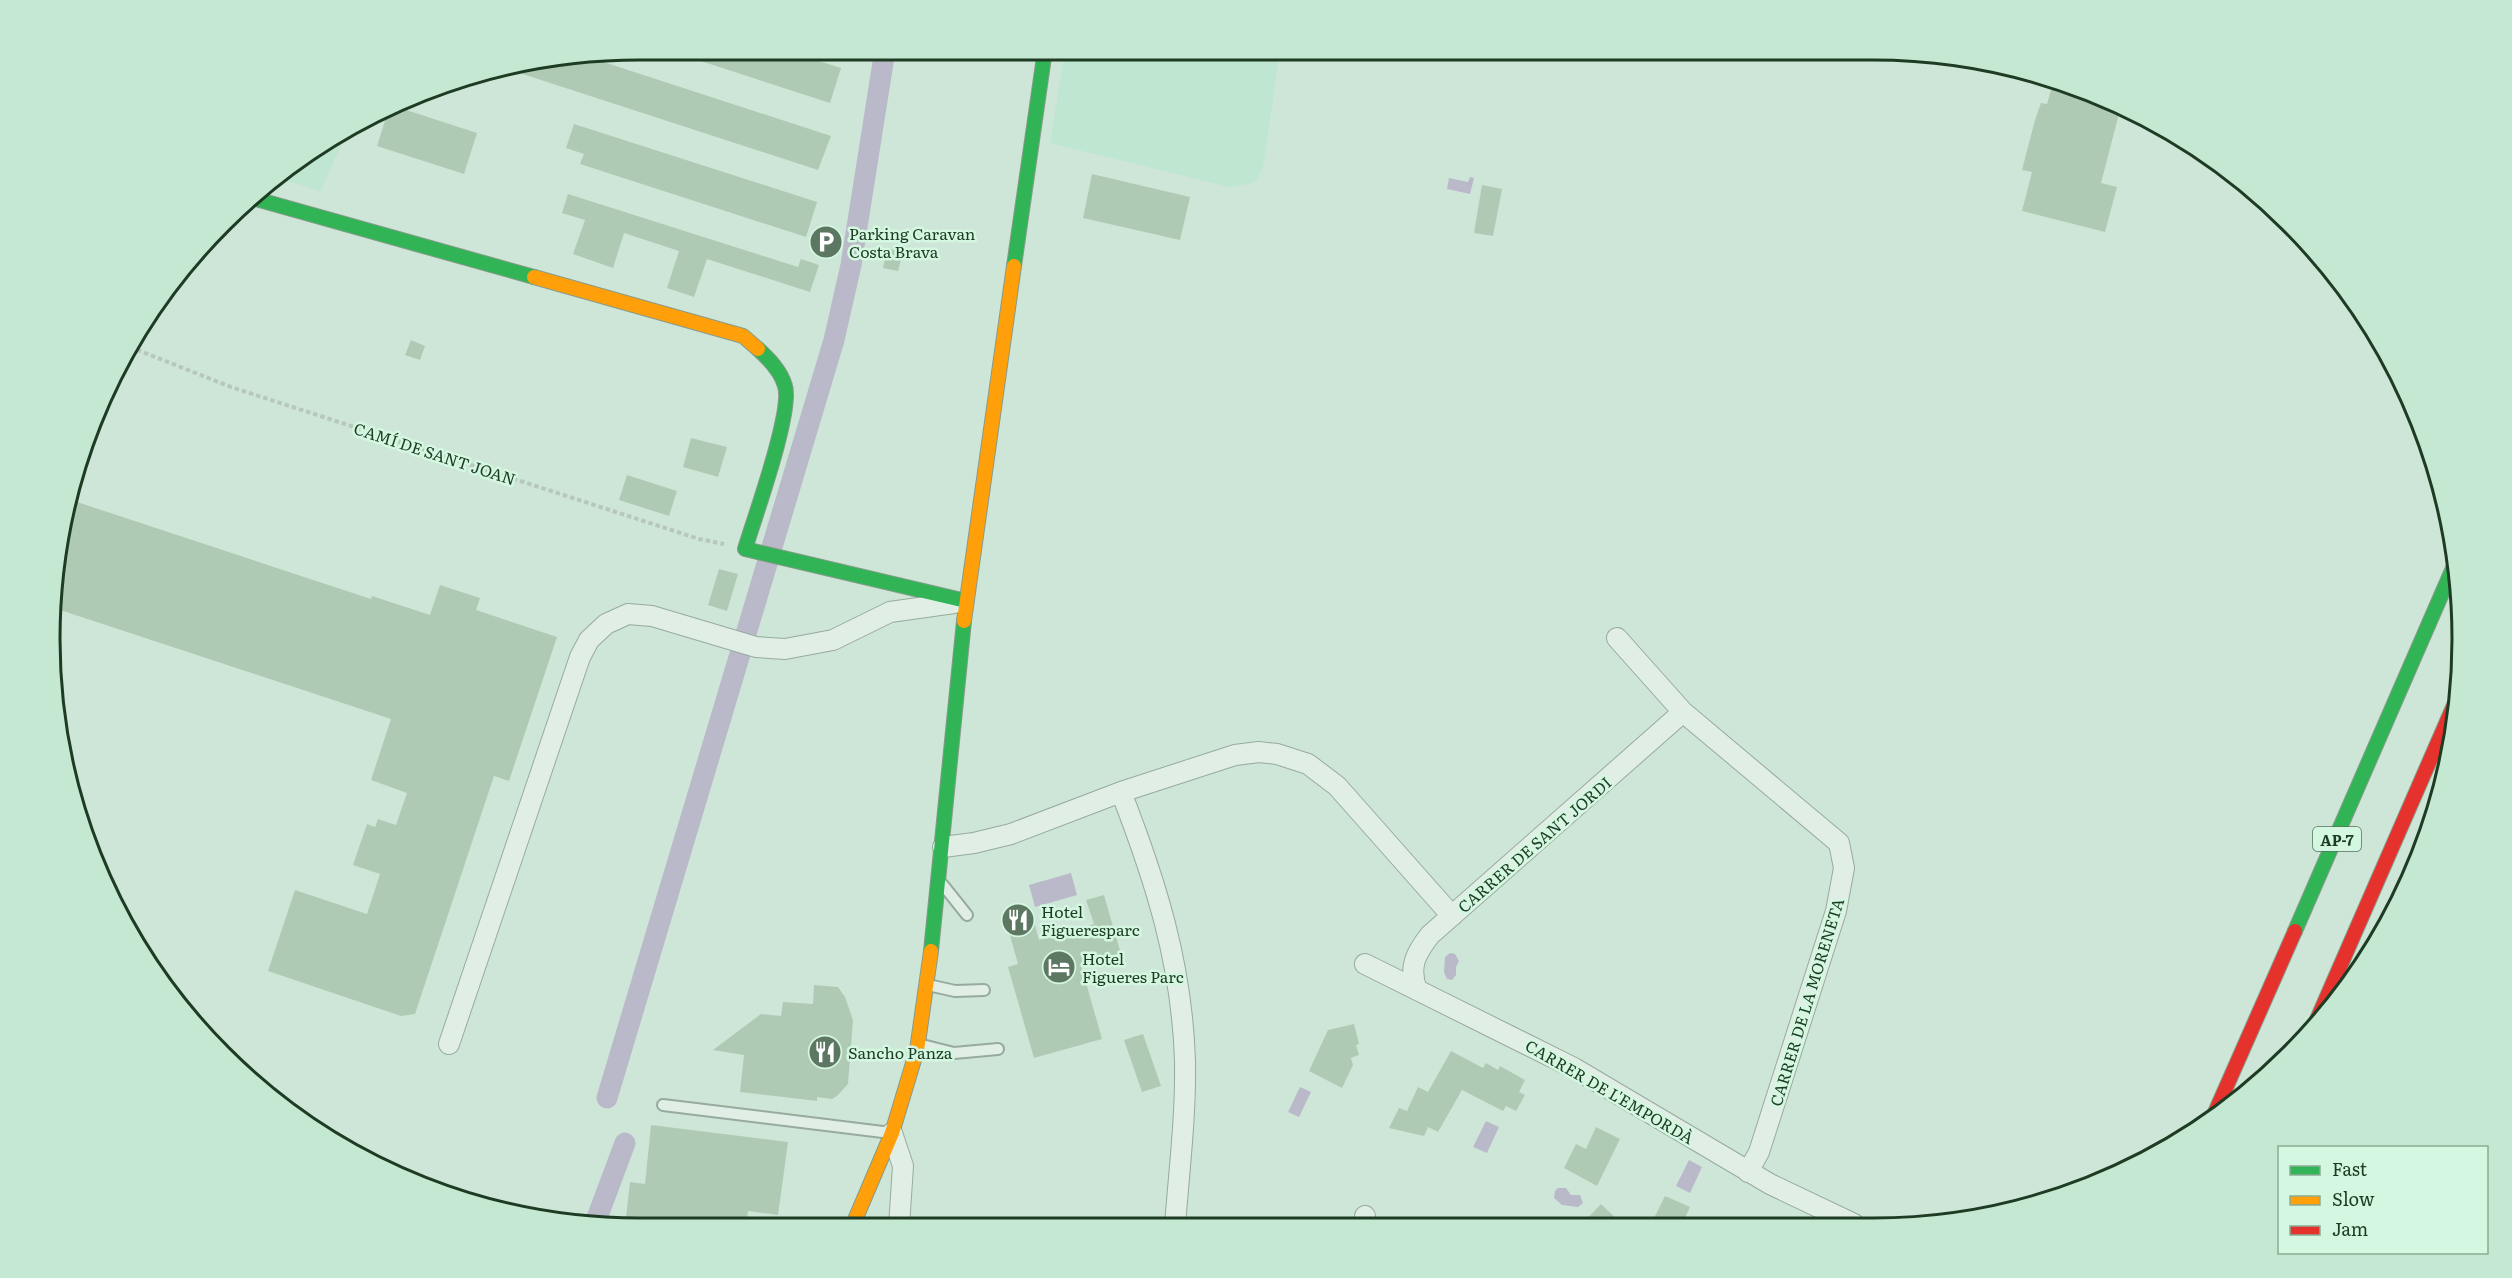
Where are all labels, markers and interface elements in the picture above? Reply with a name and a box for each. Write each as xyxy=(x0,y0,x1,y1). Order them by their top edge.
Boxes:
place label: Parking Caravan Costa Brava xyxy=(849,221,976,263)
parking icon: Parking Caravan Costa Brava xyxy=(808,224,844,260)
street label: CAMÍ DE SANT JOAN xyxy=(351,416,519,490)
street label: CARRER DE SANT JORDI xyxy=(1452,770,1616,918)
road number: AP-7 xyxy=(2313,827,2361,851)
street label: CARRER DE LA MORENETA xyxy=(1763,895,1849,1109)
place label: Hotel Figueresparc xyxy=(1041,899,1140,941)
restaurant icon: Hotel Figueresparc xyxy=(1000,902,1036,938)
place label: Hotel Figueres Parc xyxy=(1082,946,1184,988)
hotel icon: Hotel Figueres Parc xyxy=(1041,949,1077,985)
street label: CARRER DE L'EMPORDÀ xyxy=(1521,1033,1699,1149)
restaurant icon: Sancho Panza xyxy=(807,1034,843,1070)
place label: Sancho Panza xyxy=(848,1040,953,1064)
legend xyxy=(2278,1146,2488,1254)
text: Fast xyxy=(2332,1155,2368,1182)
text: Slow xyxy=(2332,1185,2375,1212)
text: Jam xyxy=(2332,1215,2368,1242)

